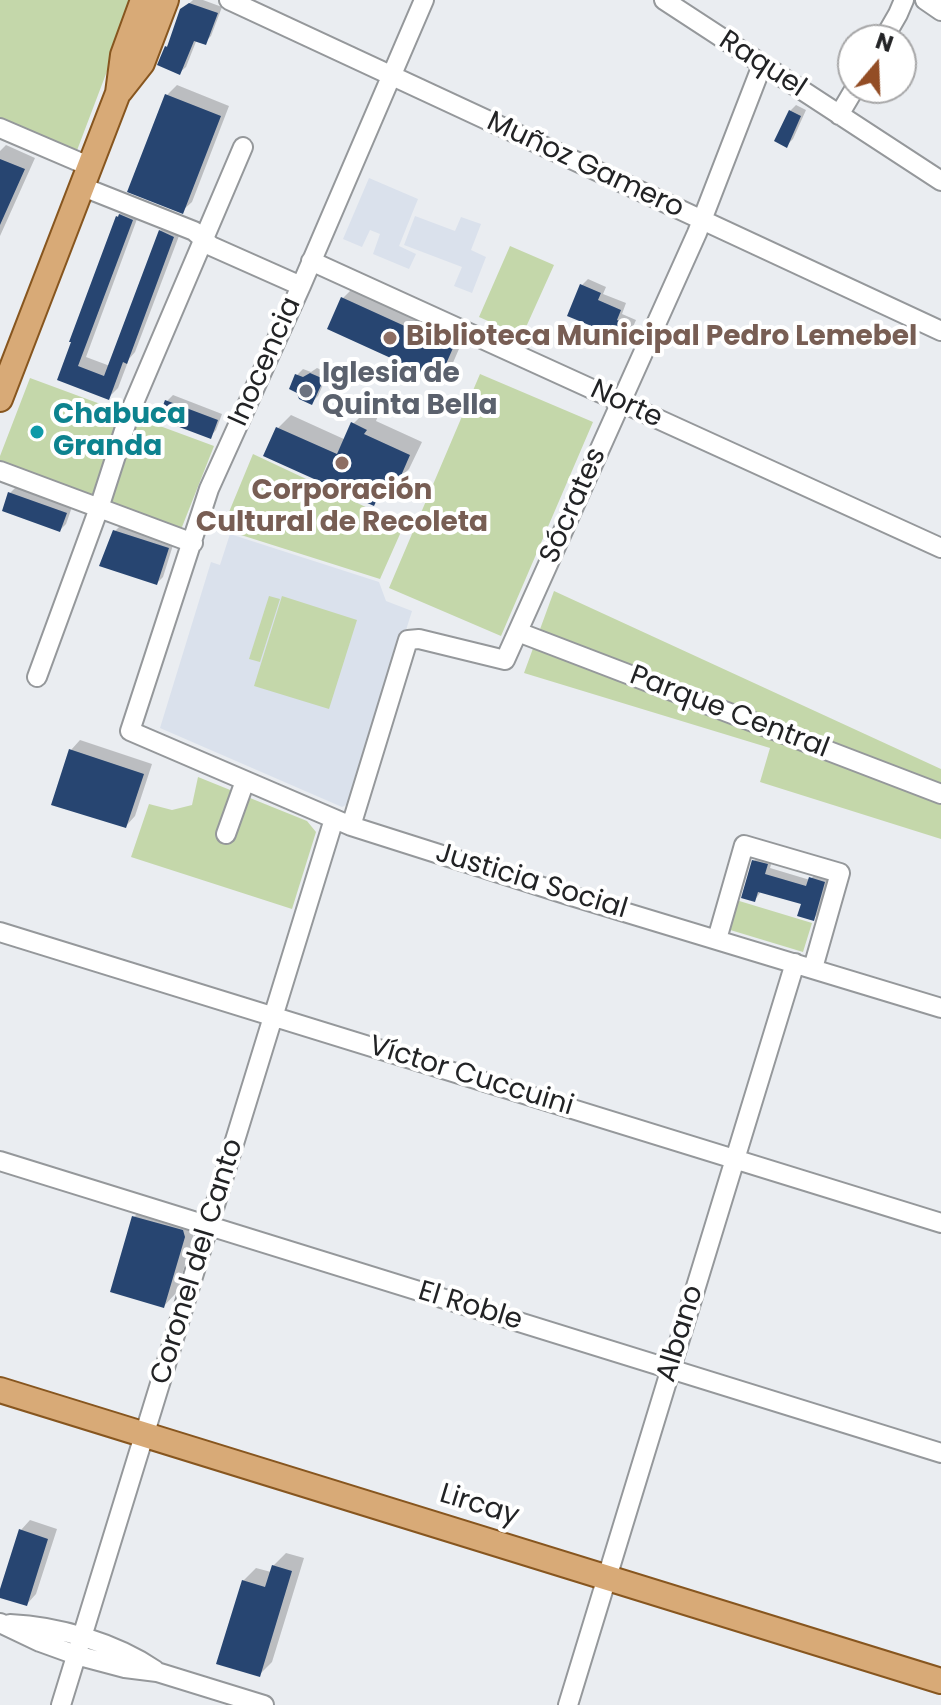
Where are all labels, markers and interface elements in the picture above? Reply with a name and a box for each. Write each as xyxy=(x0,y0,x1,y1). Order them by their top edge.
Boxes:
street label: Raquel xyxy=(712,24,812,106)
north arrow xyxy=(837,24,917,104)
text: N xyxy=(871,25,897,60)
street label: Muñoz Gamero xyxy=(481,106,689,226)
street label: Inocencia xyxy=(223,292,309,432)
place label: Biblioteca Municipal Pedro Lemebel xyxy=(406,321,917,355)
marker: Biblioteca Municipal Pedro Lemebel xyxy=(381,329,399,347)
place label: Iglesia de Quinta Bella xyxy=(322,358,498,424)
street label: Norte xyxy=(585,374,667,436)
marker: Iglesia de Quinta Bella xyxy=(297,382,315,400)
place label: Chabuca Granda xyxy=(53,399,186,465)
marker: Chabuca Granda xyxy=(28,423,46,441)
street label: Sócrates xyxy=(534,443,614,569)
marker: Corporación Cultural de Recoleta xyxy=(333,454,351,472)
place label: Corporación Cultural de Recoleta xyxy=(196,475,488,541)
street label: Parque Central xyxy=(625,660,833,766)
street label: Justicia Social xyxy=(431,837,631,927)
street label: Víctor Cuccuini xyxy=(365,1030,577,1124)
street label: Coronel del Canto xyxy=(145,1135,251,1389)
street label: El Roble xyxy=(414,1275,526,1339)
street label: Albano xyxy=(650,1282,712,1386)
street label: Lircay xyxy=(435,1478,523,1534)

